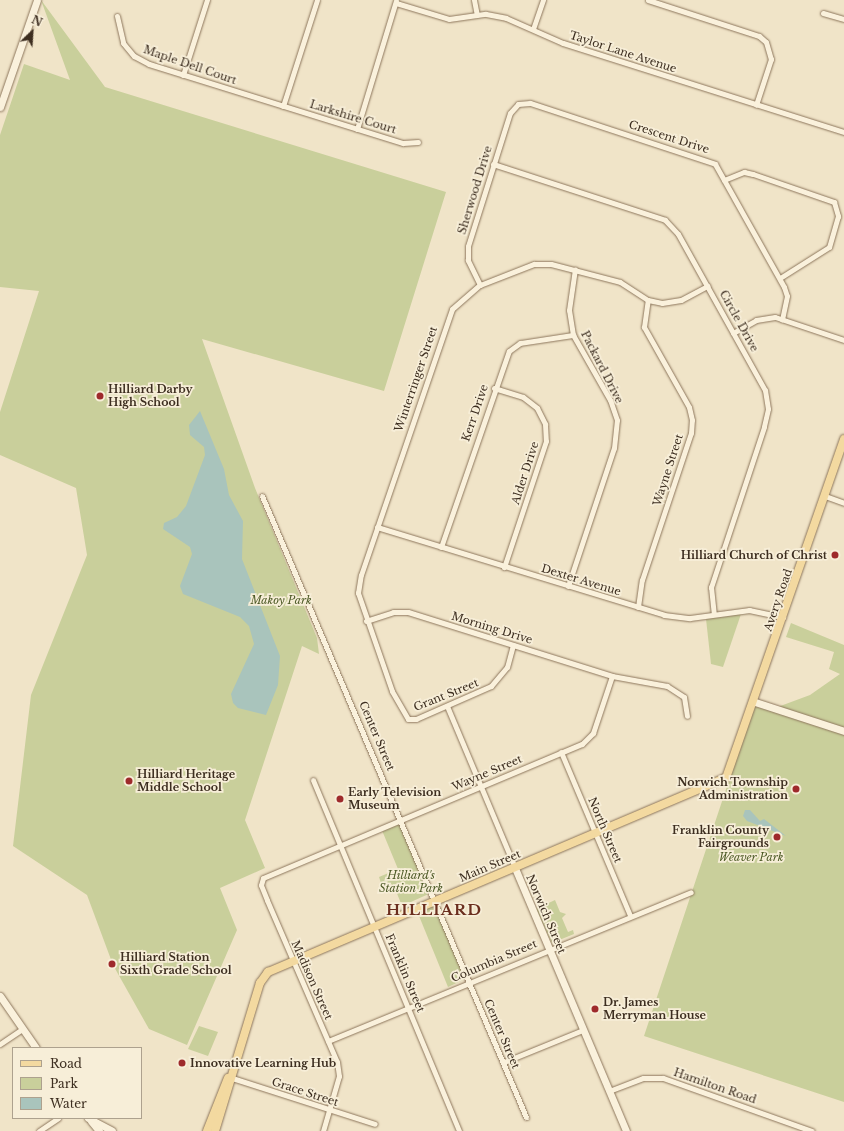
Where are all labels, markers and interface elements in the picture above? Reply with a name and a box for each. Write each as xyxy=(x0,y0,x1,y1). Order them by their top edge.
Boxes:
north arrow xyxy=(12,12,52,52)
text: N xyxy=(29,13,45,30)
street label: Taylor Lane Avenue xyxy=(567,28,679,76)
street label: Maple Dell Court xyxy=(142,43,238,87)
street label: Larkshire Court xyxy=(308,98,398,136)
street label: Crescent Drive xyxy=(627,118,711,156)
street label: Sherwood Drive xyxy=(455,144,495,236)
street label: Circle Drive xyxy=(717,288,761,354)
street label: Winterringer Street xyxy=(392,324,440,434)
street label: Packard Drive xyxy=(578,329,626,405)
place label: Hilliard Darby High School xyxy=(108,383,193,409)
street label: Kerr Drive xyxy=(459,383,491,443)
marker: Hilliard Darby High School xyxy=(95,391,105,401)
street label: Wayne Street xyxy=(650,432,686,508)
street label: Alder Drive xyxy=(509,440,541,506)
place label: Hilliard Church of Christ xyxy=(681,548,827,562)
marker: Hilliard Church of Christ xyxy=(830,550,840,560)
street label: Dexter Avenue xyxy=(539,561,623,599)
street label: Avery Road xyxy=(761,567,795,633)
park label: Makoy Park xyxy=(250,593,312,607)
street label: Morning Drive xyxy=(450,609,534,647)
street label: Grant Street xyxy=(412,676,480,714)
street label: Center Street xyxy=(356,699,398,773)
street label: Wayne Street xyxy=(450,752,524,794)
place label: Hilliard Heritage Middle School xyxy=(137,768,235,794)
marker: Hilliard Heritage Middle School xyxy=(124,776,134,786)
place label: Norwich Township Administration xyxy=(677,776,788,802)
marker: Norwich Township Administration xyxy=(791,784,801,794)
place label: Early Television Museum xyxy=(348,786,442,812)
marker: Early Television Museum xyxy=(335,794,345,804)
street label: North Street xyxy=(585,795,625,865)
place label: Franklin County Fairgrounds xyxy=(672,824,769,850)
marker: Franklin County Fairgrounds xyxy=(772,832,782,842)
street label: Main Street xyxy=(457,847,523,885)
park label: Weaver Park xyxy=(719,850,783,864)
park label: Hilliard's Station Park xyxy=(379,869,443,895)
street label: Norwich Street xyxy=(523,872,569,956)
district label: HILLIARD xyxy=(386,901,482,919)
street label: Franklin Street xyxy=(382,932,428,1014)
street label: Columbia Street xyxy=(449,937,539,985)
street label: Madison Street xyxy=(289,938,335,1022)
place label: Hilliard Station Sixth Grade School xyxy=(120,951,232,977)
marker: Hilliard Station Sixth Grade School xyxy=(107,959,117,969)
place label: Dr. James Merryman House xyxy=(603,996,706,1022)
street label: Center Street xyxy=(481,997,523,1071)
marker: Dr. James Merryman House xyxy=(590,1004,600,1014)
legend xyxy=(12,1047,142,1119)
text: Road xyxy=(50,1056,82,1071)
place label: Innovative Learning Hub xyxy=(190,1056,336,1070)
marker: Innovative Learning Hub xyxy=(177,1058,187,1068)
street label: Hamilton Road xyxy=(672,1066,758,1106)
street label: Grace Street xyxy=(270,1075,340,1109)
text: Park xyxy=(50,1076,78,1091)
text: Water xyxy=(50,1096,87,1111)

